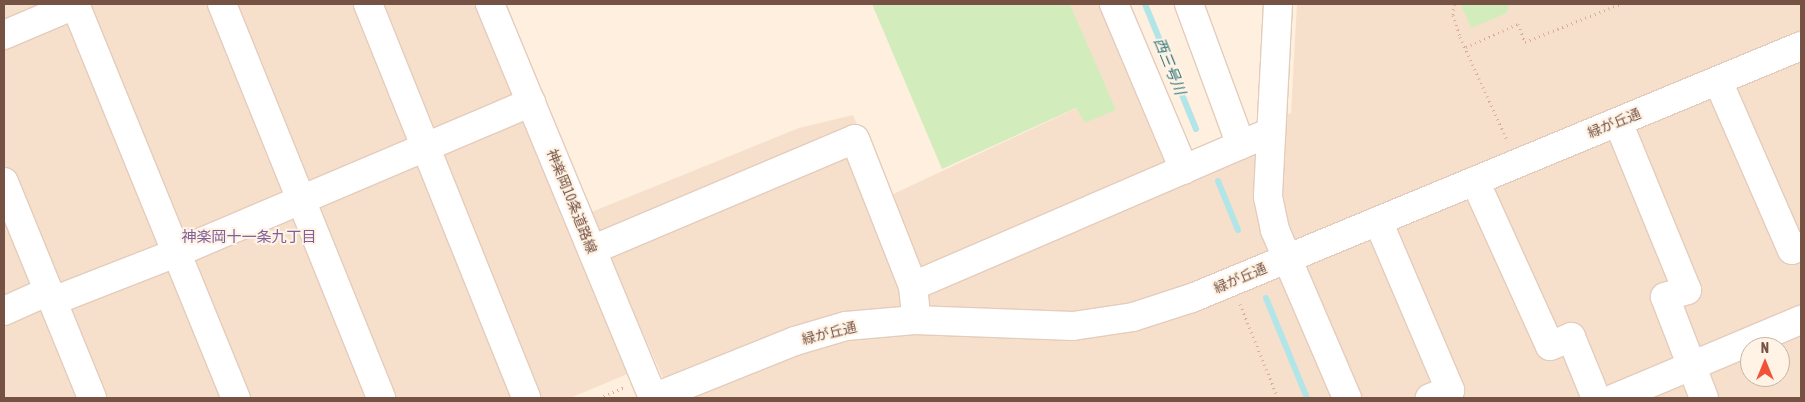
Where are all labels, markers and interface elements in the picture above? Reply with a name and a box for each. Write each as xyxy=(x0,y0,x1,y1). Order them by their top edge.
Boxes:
water label: 西三号川 xyxy=(1150,35,1190,97)
street label: 緑が丘通 xyxy=(1585,105,1643,141)
street label: 神楽岡10条道路線 xyxy=(543,146,601,256)
district label: 神楽岡十一条九丁目 xyxy=(182,228,316,246)
street label: 緑が丘通 xyxy=(1211,259,1269,297)
street label: 緑が丘通 xyxy=(800,318,858,348)
north arrow xyxy=(1740,337,1790,387)
text: N xyxy=(1761,340,1769,356)

